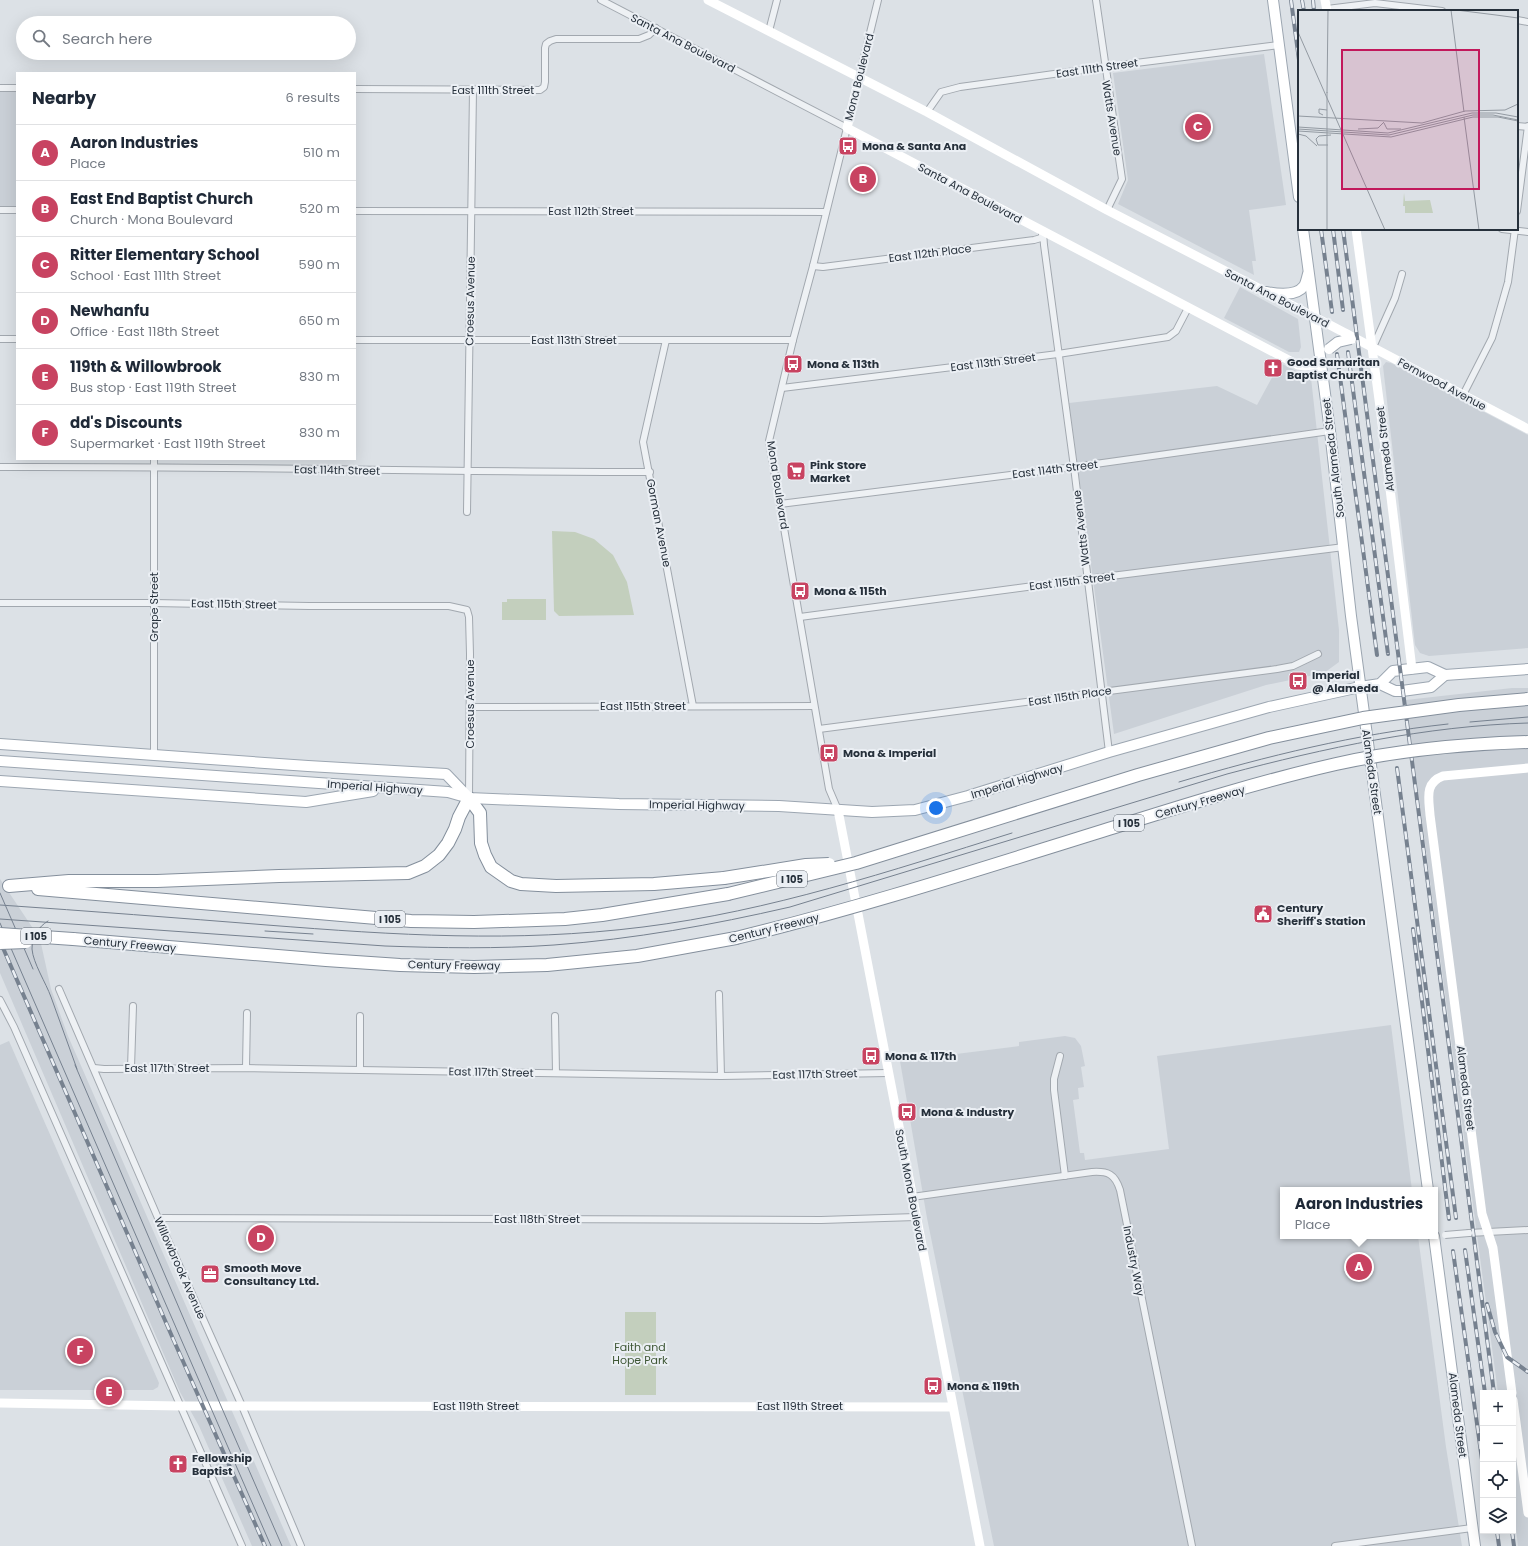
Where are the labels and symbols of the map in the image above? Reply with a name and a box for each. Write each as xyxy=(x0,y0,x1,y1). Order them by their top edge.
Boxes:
street label: Santa Ana Boulevard xyxy=(628,10,738,76)
inset map xyxy=(1298,10,1518,230)
street label: Mona Boulevard xyxy=(840,32,878,122)
street label: East 111th Street xyxy=(1055,54,1139,82)
street label: Watts Avenue xyxy=(1098,79,1126,157)
street label: East 111th Street xyxy=(452,82,534,98)
pin: C xyxy=(1185,112,1211,142)
bus stop icon: Mona & Santa Ana xyxy=(837,135,859,157)
place label: Mona & Santa Ana xyxy=(862,138,966,154)
street label: Santa Ana Boulevard xyxy=(915,159,1025,227)
pin: B xyxy=(850,164,876,194)
street label: East 112th Street xyxy=(548,203,634,219)
street label: East 112th Place xyxy=(888,240,972,266)
street label: Croesus Avenue xyxy=(461,256,479,346)
street label: Santa Ana Boulevard xyxy=(1222,265,1332,331)
street label: East 113th Street xyxy=(531,332,617,348)
street label: East 113th Street xyxy=(950,349,1036,375)
bus stop icon: Mona & 113th xyxy=(782,353,804,375)
place label: Good Samaritan Baptist Church xyxy=(1287,354,1380,383)
street label: Fernwood Avenue xyxy=(1395,354,1489,414)
place label: Mona & 113th xyxy=(807,356,879,372)
church icon: Good Samaritan Baptist Church xyxy=(1262,357,1284,379)
street label: South Alameda Street xyxy=(1318,397,1348,519)
street label: Alameda Street xyxy=(1372,405,1398,493)
street label: Mona Boulevard xyxy=(763,440,793,530)
street label: East 114th Street xyxy=(1011,456,1099,482)
place label: Pink Store Market xyxy=(810,457,867,486)
supermarket icon: Pink Store Market xyxy=(785,460,807,482)
street label: East 114th Street xyxy=(294,461,380,479)
street label: Gorman Avenue xyxy=(643,477,675,569)
street label: Watts Avenue xyxy=(1068,489,1094,567)
street label: East 115th Street xyxy=(1028,568,1116,594)
street label: Grape Street xyxy=(146,572,162,642)
bus stop icon: Mona & 115th xyxy=(789,580,811,602)
place label: Mona & 115th xyxy=(814,583,887,599)
street label: East 115th Street xyxy=(191,595,277,613)
street label: Croesus Avenue xyxy=(462,659,478,749)
place label: Imperial @ Alameda xyxy=(1312,667,1378,696)
bus stop icon: Imperial @ Alameda xyxy=(1287,670,1309,692)
street label: East 115th Place xyxy=(1027,682,1113,710)
street label: East 115th Street xyxy=(600,698,686,714)
street label: Alameda Street xyxy=(1358,728,1386,816)
bus stop icon: Mona & Imperial xyxy=(818,742,840,764)
place label: Mona & Imperial xyxy=(843,745,936,761)
street label: Imperial Highway xyxy=(969,759,1066,803)
street label: Imperial Highway xyxy=(327,776,424,798)
street label: Century Freeway xyxy=(1153,781,1247,822)
street label: Imperial Highway xyxy=(649,796,746,814)
your location xyxy=(926,798,946,818)
road number: I 105 xyxy=(1114,815,1144,831)
road number: I 105 xyxy=(777,871,807,887)
place label: Century Sheriff's Station xyxy=(1277,900,1366,929)
public building icon: Century Sheriff's Station xyxy=(1252,903,1274,925)
street label: Century Freeway xyxy=(727,909,822,947)
road number: I 105 xyxy=(375,911,405,927)
road number: I 105 xyxy=(21,928,51,944)
street label: Century Freeway xyxy=(83,932,178,956)
street label: Century Freeway xyxy=(408,956,501,974)
street label: Alameda Street xyxy=(1453,1044,1479,1132)
bus stop icon: Mona & 117th xyxy=(860,1045,882,1067)
place label: Mona & 117th xyxy=(885,1048,956,1064)
street label: East 117th Street xyxy=(125,1060,210,1076)
street label: East 117th Street xyxy=(448,1063,534,1081)
street label: East 117th Street xyxy=(772,1065,858,1083)
bus stop icon: Mona & Industry xyxy=(896,1101,918,1123)
place label: Mona & Industry xyxy=(921,1104,1014,1120)
street label: South Mona Boulevard xyxy=(891,1128,931,1252)
street label: East 118th Street xyxy=(494,1211,580,1227)
street label: Willowbrook Avenue xyxy=(150,1214,210,1322)
pin: D xyxy=(248,1223,274,1253)
street label: Industry Way xyxy=(1119,1224,1149,1298)
pin: A xyxy=(1346,1252,1372,1282)
place label: Smooth Move Consultancy Ltd. xyxy=(224,1260,319,1289)
office icon: Smooth Move Consultancy Ltd. xyxy=(199,1263,221,1285)
pin: F xyxy=(67,1336,93,1366)
park label: Faith and Hope Park xyxy=(612,1339,668,1368)
street label: Alameda Street xyxy=(1445,1371,1471,1459)
bus stop icon: Mona & 119th xyxy=(922,1375,944,1397)
pin: E xyxy=(96,1377,122,1407)
place label: Mona & 119th xyxy=(947,1378,1019,1394)
street label: East 119th Street xyxy=(433,1398,519,1414)
street label: East 119th Street xyxy=(757,1398,843,1414)
place label: Fellowship Baptist xyxy=(192,1450,253,1479)
church icon: Fellowship Baptist xyxy=(167,1453,189,1475)

